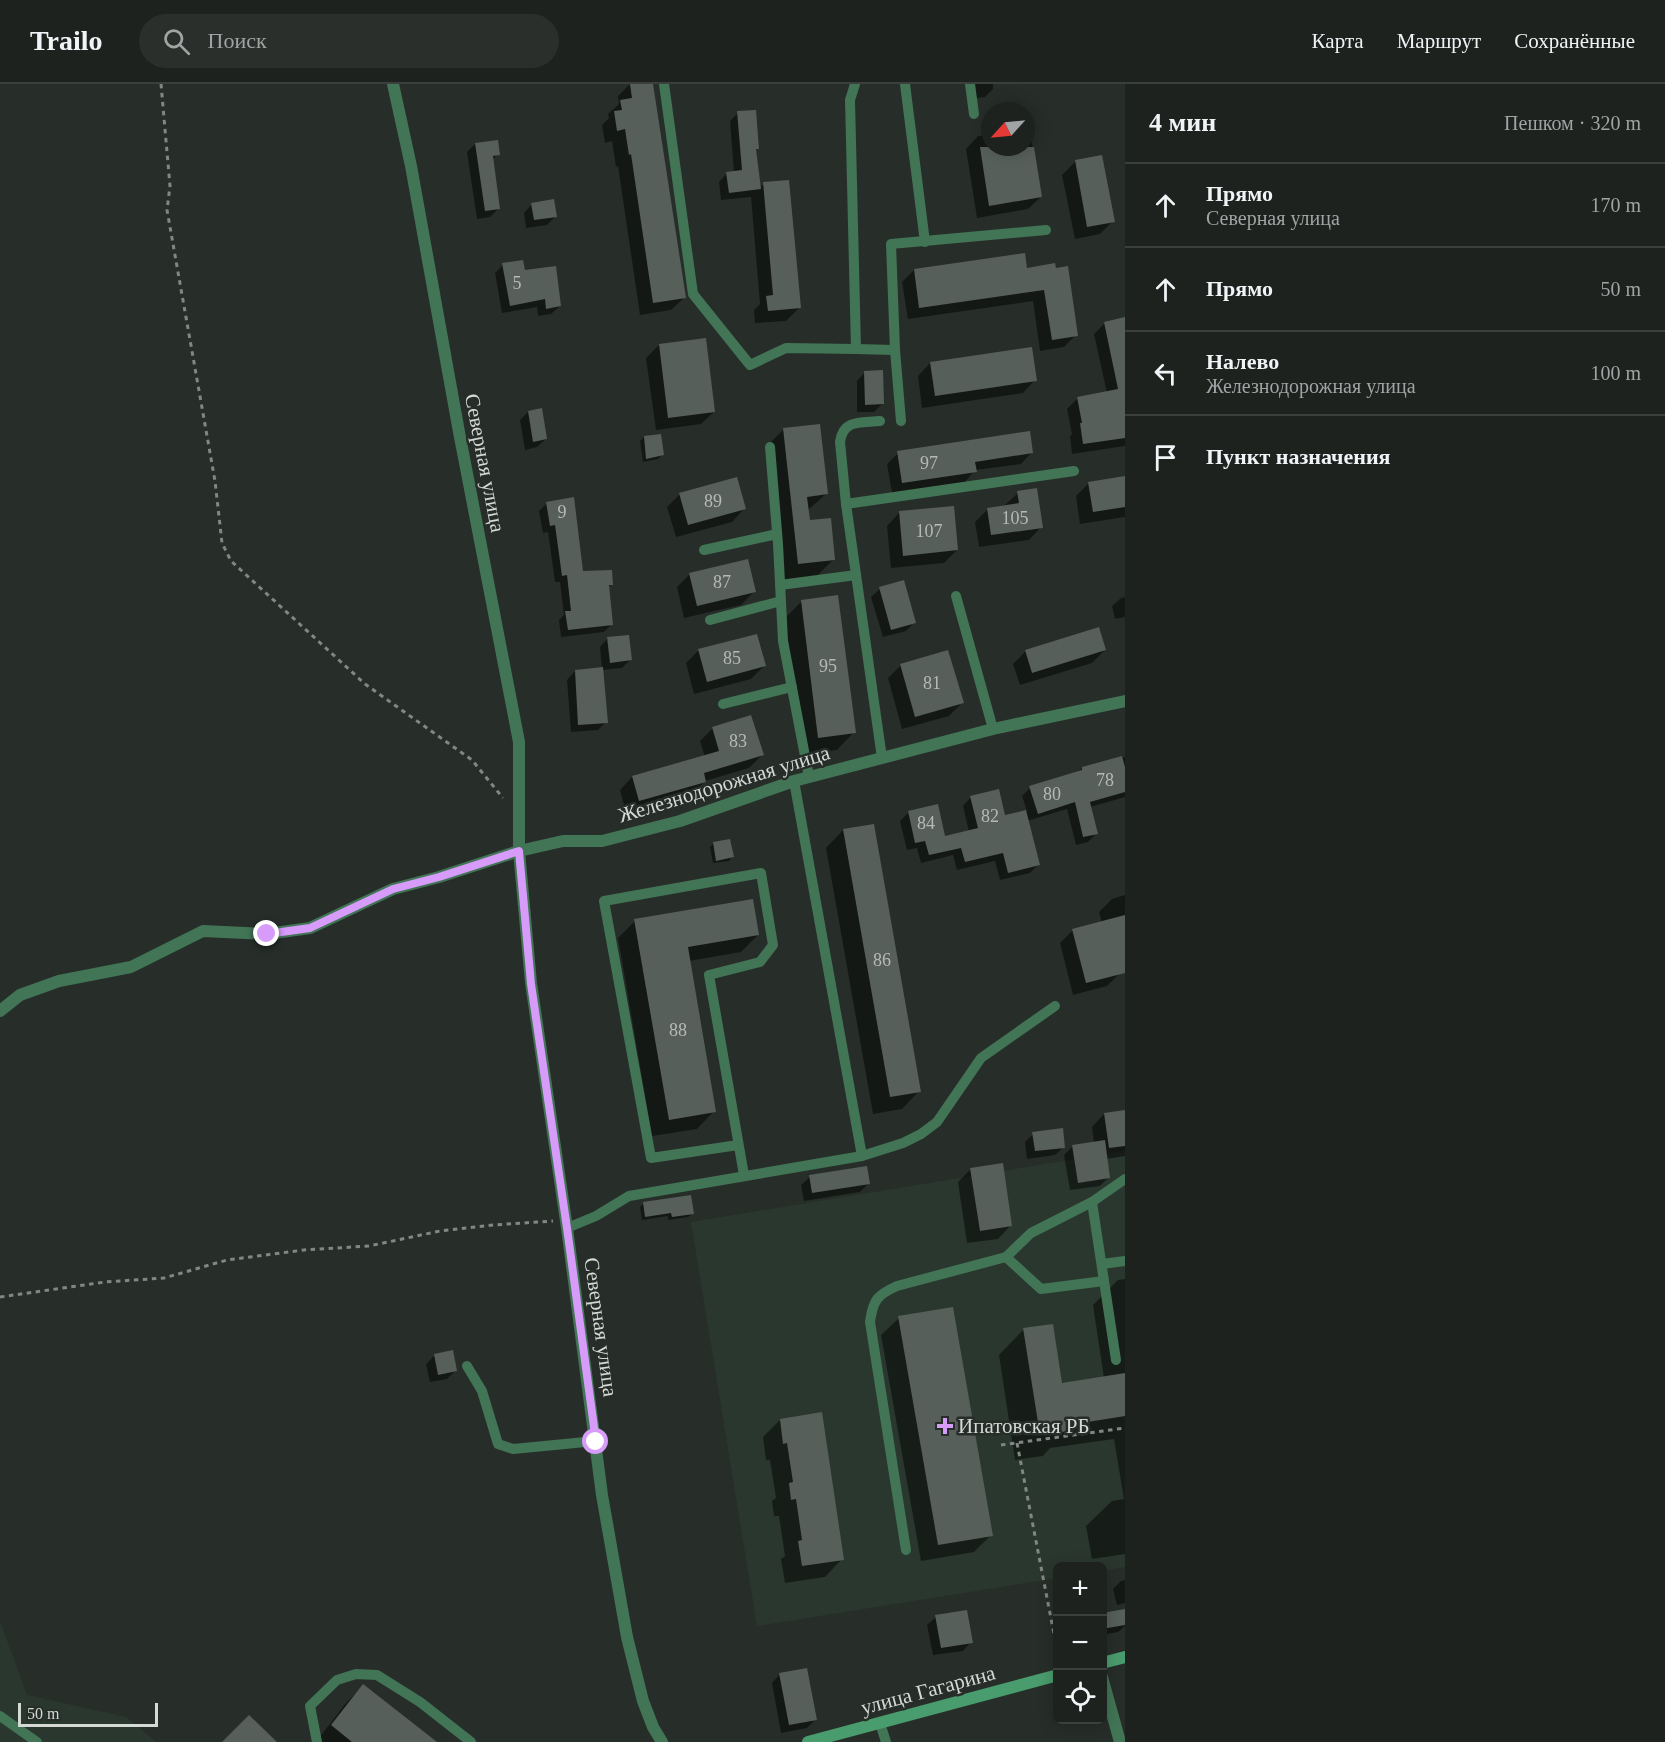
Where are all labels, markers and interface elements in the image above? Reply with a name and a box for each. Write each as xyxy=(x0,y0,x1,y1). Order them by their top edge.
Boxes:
search box xyxy=(139,14,559,68)
text: Trailo xyxy=(30,25,103,56)
icon: search xyxy=(160,25,193,58)
text: Поиск xyxy=(208,28,267,53)
text: Карта xyxy=(1312,29,1364,53)
text: Маршрут xyxy=(1397,29,1481,53)
text: Сохранённые xyxy=(1514,29,1635,53)
north arrow xyxy=(981,102,1035,156)
text: 4 мин xyxy=(1149,108,1216,137)
text: Пешком · 320 m xyxy=(1504,112,1641,134)
text: Прямо xyxy=(1206,181,1273,206)
icon: ahead xyxy=(1149,189,1182,222)
text: 170 m xyxy=(1590,194,1641,216)
text: Северная улица xyxy=(1206,207,1340,229)
house number: 5 xyxy=(513,273,522,293)
icon: ahead xyxy=(1149,273,1182,306)
text: Прямо xyxy=(1206,276,1273,301)
text: 50 m xyxy=(1600,278,1641,300)
text: Налево xyxy=(1206,349,1279,374)
icon: left xyxy=(1149,357,1182,390)
text: 100 m xyxy=(1590,362,1641,384)
text: Железнодорожная улица xyxy=(1206,375,1416,397)
street label: Северная улица xyxy=(460,392,510,535)
icon: arrive xyxy=(1149,441,1182,474)
text: Пункт назначения xyxy=(1206,444,1391,469)
house number: 97 xyxy=(920,453,938,473)
house number: 89 xyxy=(704,491,722,511)
house number: 9 xyxy=(558,502,567,522)
house number: 105 xyxy=(1002,508,1029,528)
house number: 107 xyxy=(916,521,943,541)
house number: 87 xyxy=(713,572,731,592)
house number: 85 xyxy=(723,648,741,668)
house number: 95 xyxy=(819,656,837,676)
house number: 81 xyxy=(923,673,941,693)
house number: 83 xyxy=(729,731,747,751)
street label: Железнодорожная улица xyxy=(615,740,833,828)
house number: 78 xyxy=(1096,770,1114,790)
house number: 80 xyxy=(1043,784,1061,804)
house number: 82 xyxy=(981,806,999,826)
house number: 84 xyxy=(917,813,935,833)
route end xyxy=(253,920,279,946)
house number: 86 xyxy=(873,950,891,970)
house number: 88 xyxy=(669,1020,687,1040)
street label: Северная улица xyxy=(579,1256,623,1399)
place label: Ипатовская РБ xyxy=(958,1414,1090,1438)
marker: Ипатовская РБ xyxy=(936,1417,954,1435)
route start xyxy=(582,1428,608,1454)
map controls xyxy=(1053,1562,1107,1724)
button: + xyxy=(1053,1562,1107,1616)
button: − xyxy=(1053,1616,1107,1670)
street label: улица Гагарина xyxy=(858,1660,999,1719)
button: locate xyxy=(1053,1670,1107,1724)
scale bar xyxy=(18,1700,158,1728)
text: 50 m xyxy=(27,1705,59,1722)

